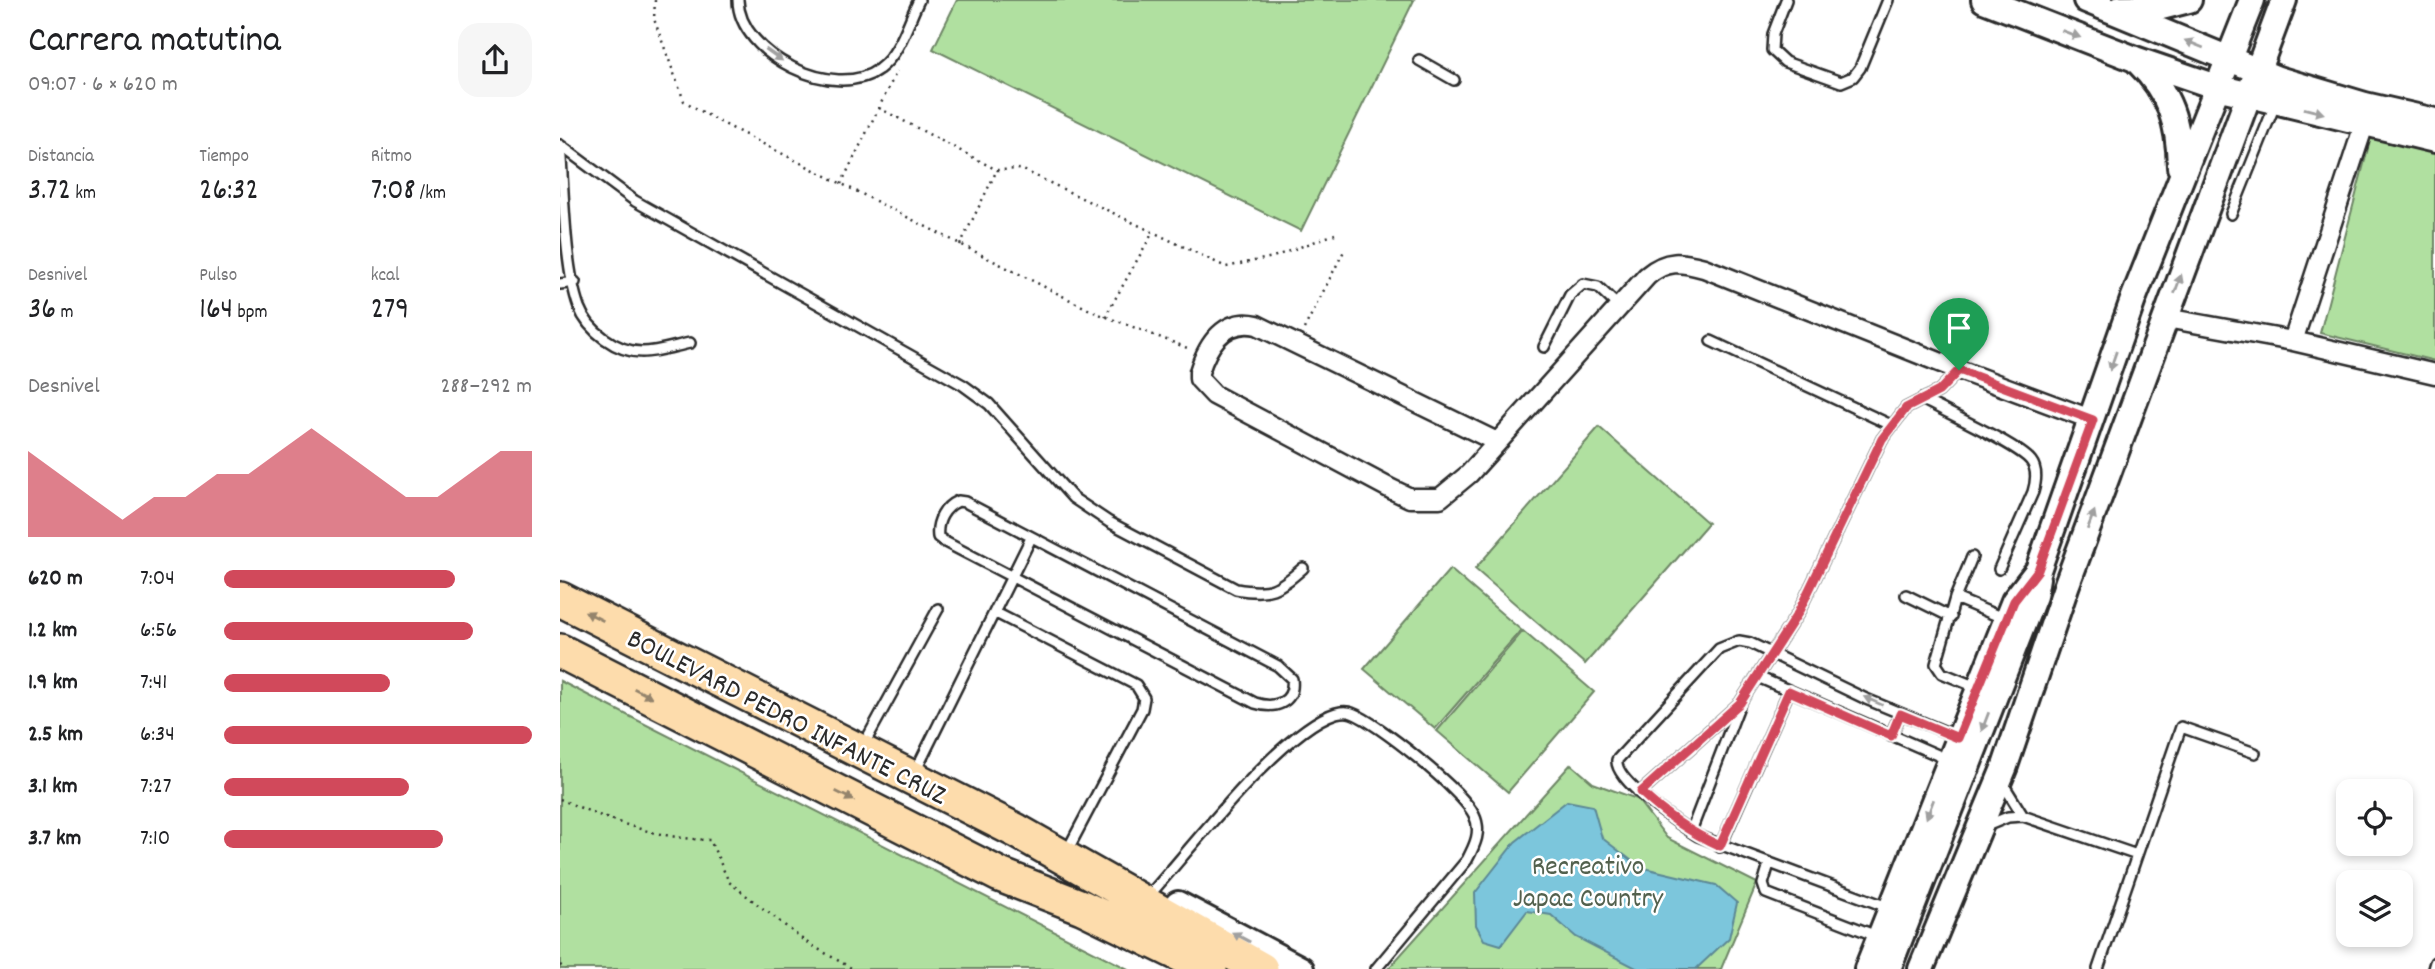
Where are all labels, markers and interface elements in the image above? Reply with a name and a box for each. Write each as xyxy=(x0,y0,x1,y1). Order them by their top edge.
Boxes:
text: Carrera matutina xyxy=(28,15,281,70)
button: share xyxy=(458,23,532,97)
one-way arrow xyxy=(2060,28,2081,39)
one-way arrow xyxy=(2183,39,2204,50)
one-way arrow xyxy=(765,47,783,61)
text: 09:07 · 6 × 620 m xyxy=(28,69,178,102)
one-way arrow xyxy=(2303,106,2325,117)
text: Distancia xyxy=(28,144,94,171)
text: Tiempo xyxy=(199,144,249,171)
text: Ritmo xyxy=(371,144,412,171)
text: 3.72 xyxy=(28,171,71,214)
text: 26:32 xyxy=(199,171,259,214)
text: 7:08 xyxy=(371,171,416,214)
text: km xyxy=(71,181,96,208)
text: /km xyxy=(416,181,446,208)
text: Desnivel xyxy=(28,263,87,290)
text: Pulso xyxy=(199,263,237,290)
text: kcal xyxy=(371,263,400,290)
one-way arrow xyxy=(2173,273,2184,294)
text: 36 xyxy=(28,290,56,333)
text: 164 xyxy=(199,290,233,333)
text: 279 xyxy=(371,290,409,333)
pin xyxy=(1929,298,1989,370)
text: m xyxy=(56,300,73,327)
text: bpm xyxy=(233,300,267,327)
icon: arrive xyxy=(1940,309,1978,347)
one-way arrow xyxy=(2107,351,2118,372)
text: Desnivel xyxy=(28,371,100,404)
text: 288–292 m xyxy=(440,371,532,404)
one-way arrow xyxy=(2086,510,2097,531)
text: 620 m xyxy=(28,563,83,596)
text: 7:04 xyxy=(140,563,175,596)
one-way arrow xyxy=(584,611,604,622)
text: 1.2 km xyxy=(28,615,77,648)
text: 6:56 xyxy=(140,615,177,648)
street label: BOULEVARD PEDRO INFANTE CRUZ xyxy=(619,621,953,818)
text: 1.9 km xyxy=(28,667,78,700)
text: 7:41 xyxy=(140,667,167,700)
one-way arrow xyxy=(633,687,653,698)
one-way arrow xyxy=(1863,695,1883,707)
one-way arrow xyxy=(1980,711,1991,732)
text: 2.5 km xyxy=(28,719,83,752)
text: 6:34 xyxy=(140,719,175,752)
text: 3.1 km xyxy=(28,771,78,804)
text: 7:27 xyxy=(140,771,172,804)
map controls xyxy=(2336,779,2413,947)
button: locate xyxy=(2336,779,2413,856)
one-way arrow xyxy=(835,791,855,802)
one-way arrow xyxy=(1924,799,1935,820)
text: 3.7 km xyxy=(28,823,81,856)
text: 7:10 xyxy=(140,823,170,856)
park label: Recreativo Japac Country xyxy=(1513,849,1664,921)
button: layers xyxy=(2336,870,2413,947)
one-way arrow xyxy=(1231,931,1250,943)

